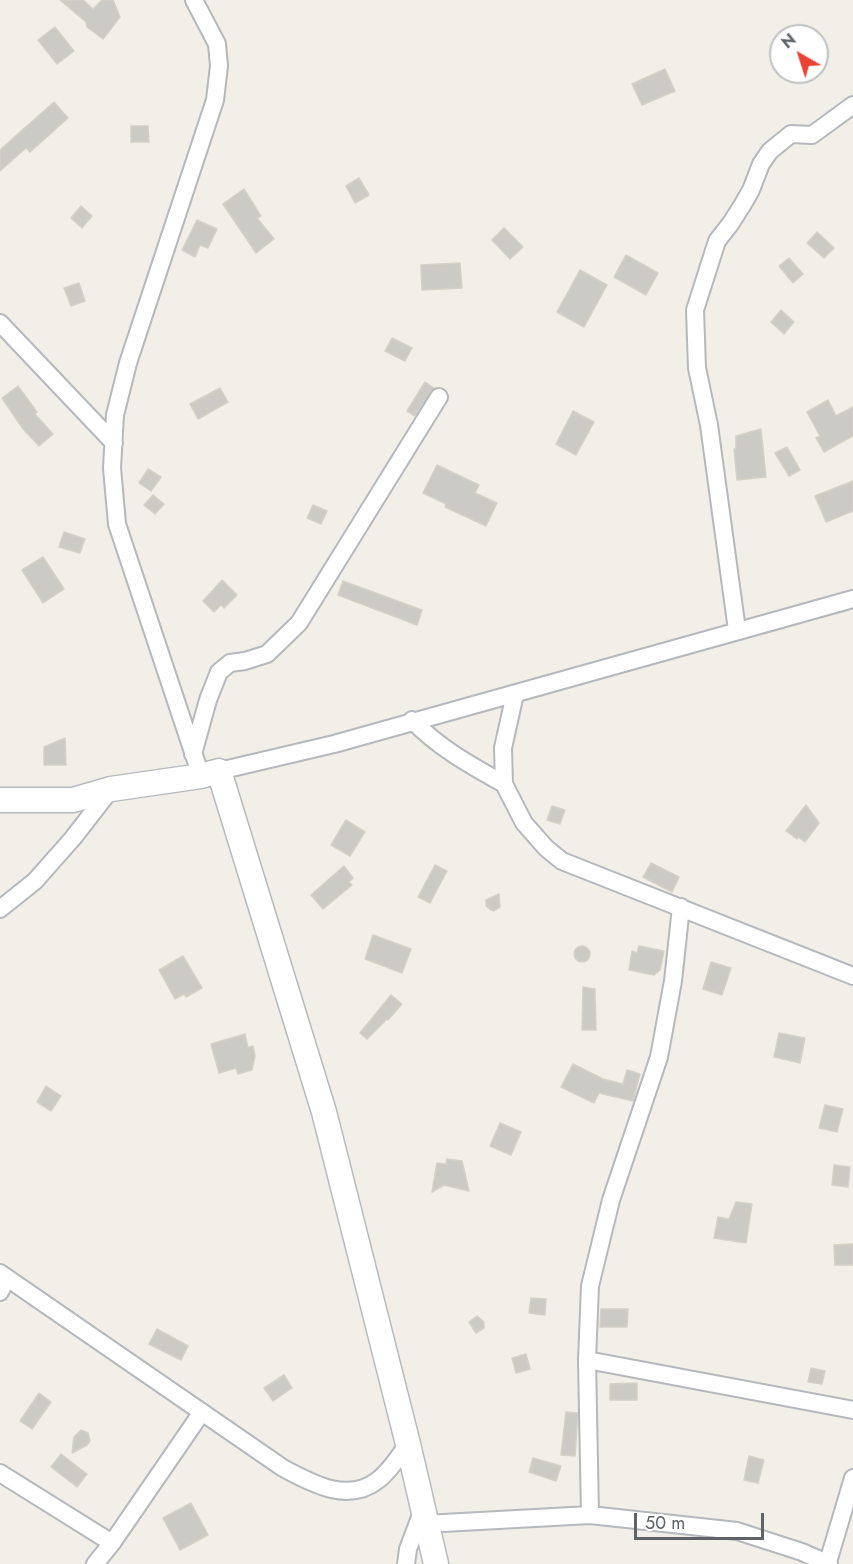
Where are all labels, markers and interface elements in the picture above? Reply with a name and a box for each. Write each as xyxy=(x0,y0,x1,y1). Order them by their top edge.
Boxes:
north arrow xyxy=(769,24,829,84)
text: N xyxy=(776,28,801,54)
scale bar xyxy=(637,1501,768,1539)
text: 50 m xyxy=(645,1510,685,1536)

